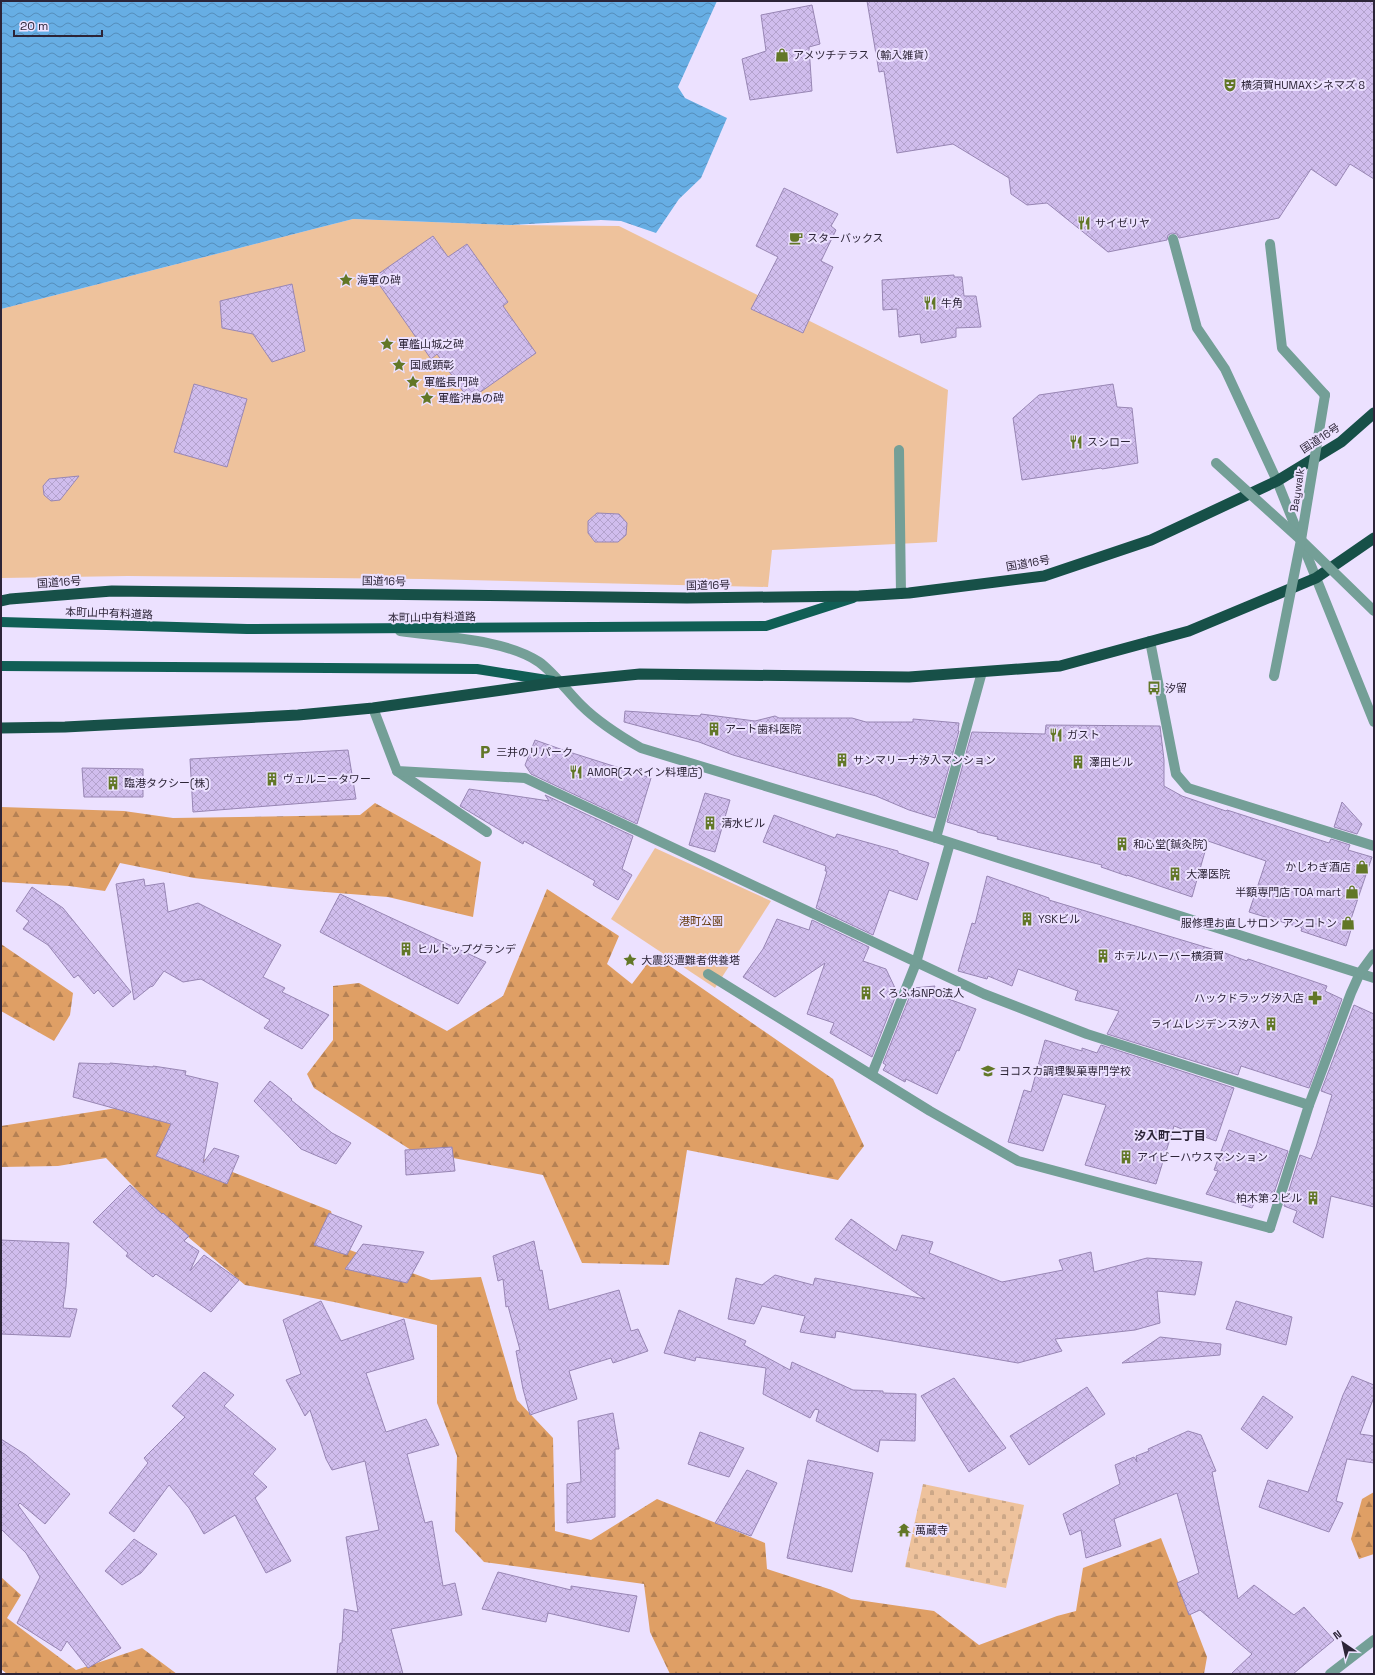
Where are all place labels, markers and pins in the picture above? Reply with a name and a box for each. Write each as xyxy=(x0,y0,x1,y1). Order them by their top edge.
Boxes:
shop icon: アメツチテラス（輸入雑貨） xyxy=(774,47,790,63)
place label: アメツチテラス（輸入雑貨） xyxy=(793,48,935,62)
theatre icon: 横須賀HUMAXシネマズ８ xyxy=(1222,77,1238,93)
place label: 横須賀HUMAXシネマズ８ xyxy=(1241,78,1367,92)
restaurant icon: サイゼリヤ xyxy=(1076,215,1092,231)
place label: サイゼリヤ xyxy=(1095,216,1150,230)
cafe icon: スターバックス xyxy=(788,230,804,246)
place label: スターバックス xyxy=(807,231,884,245)
place icon: 海軍の碑 xyxy=(338,272,354,288)
place label: 海軍の碑 xyxy=(357,273,401,287)
restaurant icon: 牛角 xyxy=(922,295,938,311)
place label: 牛角 xyxy=(941,296,963,310)
place icon: 軍艦山城之碑 xyxy=(379,336,395,352)
place label: 軍艦山城之碑 xyxy=(398,337,464,351)
place icon: 国威顕彰 xyxy=(391,357,407,373)
place label: 国威顕彰 xyxy=(410,358,454,372)
place icon: 軍艦長門碑 xyxy=(405,374,421,390)
place label: 軍艦長門碑 xyxy=(424,375,479,389)
place icon: 軍艦沖島の碑 xyxy=(419,390,435,406)
place label: 軍艦沖島の碑 xyxy=(438,391,504,405)
restaurant icon: スシロー xyxy=(1068,434,1084,450)
place label: スシロー xyxy=(1087,435,1131,449)
bus stop icon: 汐留 xyxy=(1146,680,1162,696)
place label: 汐留 xyxy=(1165,681,1187,695)
building icon: アート歯科医院 xyxy=(706,721,722,737)
place label: アート歯科医院 xyxy=(725,722,801,736)
restaurant icon: ガスト xyxy=(1048,727,1064,743)
place label: ガスト xyxy=(1067,728,1100,742)
parking icon: 三井のリパーク xyxy=(477,744,493,760)
place label: 三井のリパーク xyxy=(496,745,573,759)
building icon: サンマリーナ汐入マンション xyxy=(834,752,850,768)
place label: サンマリーナ汐入マンション xyxy=(853,753,996,767)
building icon: 澤田ビル xyxy=(1070,754,1086,770)
place label: 澤田ビル xyxy=(1089,755,1133,769)
restaurant icon: AMOR(スペイン料理店) xyxy=(568,764,584,780)
place label: AMOR(スペイン料理店) xyxy=(587,765,702,779)
building icon: ヴェルニータワー xyxy=(264,771,280,787)
place label: ヴェルニータワー xyxy=(283,772,371,786)
building icon: 臨港タクシー(株) xyxy=(105,775,121,791)
place label: 臨港タクシー(株) xyxy=(124,776,209,790)
building icon: 清水ビル xyxy=(702,815,718,831)
place label: 清水ビル xyxy=(721,816,765,830)
building icon: 和心堂(鍼灸院) xyxy=(1114,836,1130,852)
place label: 和心堂(鍼灸院) xyxy=(1133,837,1207,851)
shop icon: かしわぎ酒店 xyxy=(1354,859,1370,875)
place label: かしわぎ酒店 xyxy=(1285,860,1351,874)
building icon: 大澤医院 xyxy=(1167,866,1183,882)
place label: 大澤医院 xyxy=(1186,867,1230,881)
shop icon: 半額専門店 TOA mart xyxy=(1344,884,1360,900)
place label: 半額専門店 TOA mart xyxy=(1235,885,1341,899)
building icon: YSKビル xyxy=(1019,911,1035,927)
place label: YSKビル xyxy=(1038,912,1080,926)
shop icon: 服修理お直しサロン アンコトン xyxy=(1340,915,1356,931)
place label: 服修理お直しサロン アンコトン xyxy=(1181,916,1337,930)
building icon: ヒルトップグランデ xyxy=(398,941,414,957)
place label: ヒルトップグランデ xyxy=(417,942,516,956)
building icon: ホテルハーバー横須賀 xyxy=(1095,948,1111,964)
place label: ホテルハーバー横須賀 xyxy=(1114,949,1224,963)
place icon: 大震災遭難者供養塔 xyxy=(622,952,638,968)
place label: 大震災遭難者供養塔 xyxy=(641,953,740,967)
building icon: くろふねNPO法人 xyxy=(858,985,874,1001)
place label: くろふねNPO法人 xyxy=(877,986,964,1000)
pharmacy icon: ハックドラッグ汐入店 xyxy=(1307,990,1323,1006)
place label: ハックドラッグ汐入店 xyxy=(1194,991,1304,1005)
building icon: ライムレジデンス汐入 xyxy=(1263,1016,1279,1032)
place label: ライムレジデンス汐入 xyxy=(1150,1017,1260,1031)
school or university icon: ヨコスカ調理製菓専門学校 xyxy=(980,1063,996,1079)
place label: ヨコスカ調理製菓専門学校 xyxy=(999,1064,1131,1078)
building icon: アイビーハウスマンション xyxy=(1118,1149,1134,1165)
place label: アイビーハウスマンション xyxy=(1137,1150,1268,1164)
building icon: 柏木第２ビル xyxy=(1305,1190,1321,1206)
place label: 柏木第２ビル xyxy=(1236,1191,1302,1205)
temple icon: 萬蔵寺 xyxy=(896,1522,912,1538)
place label: 萬蔵寺 xyxy=(915,1523,948,1537)

